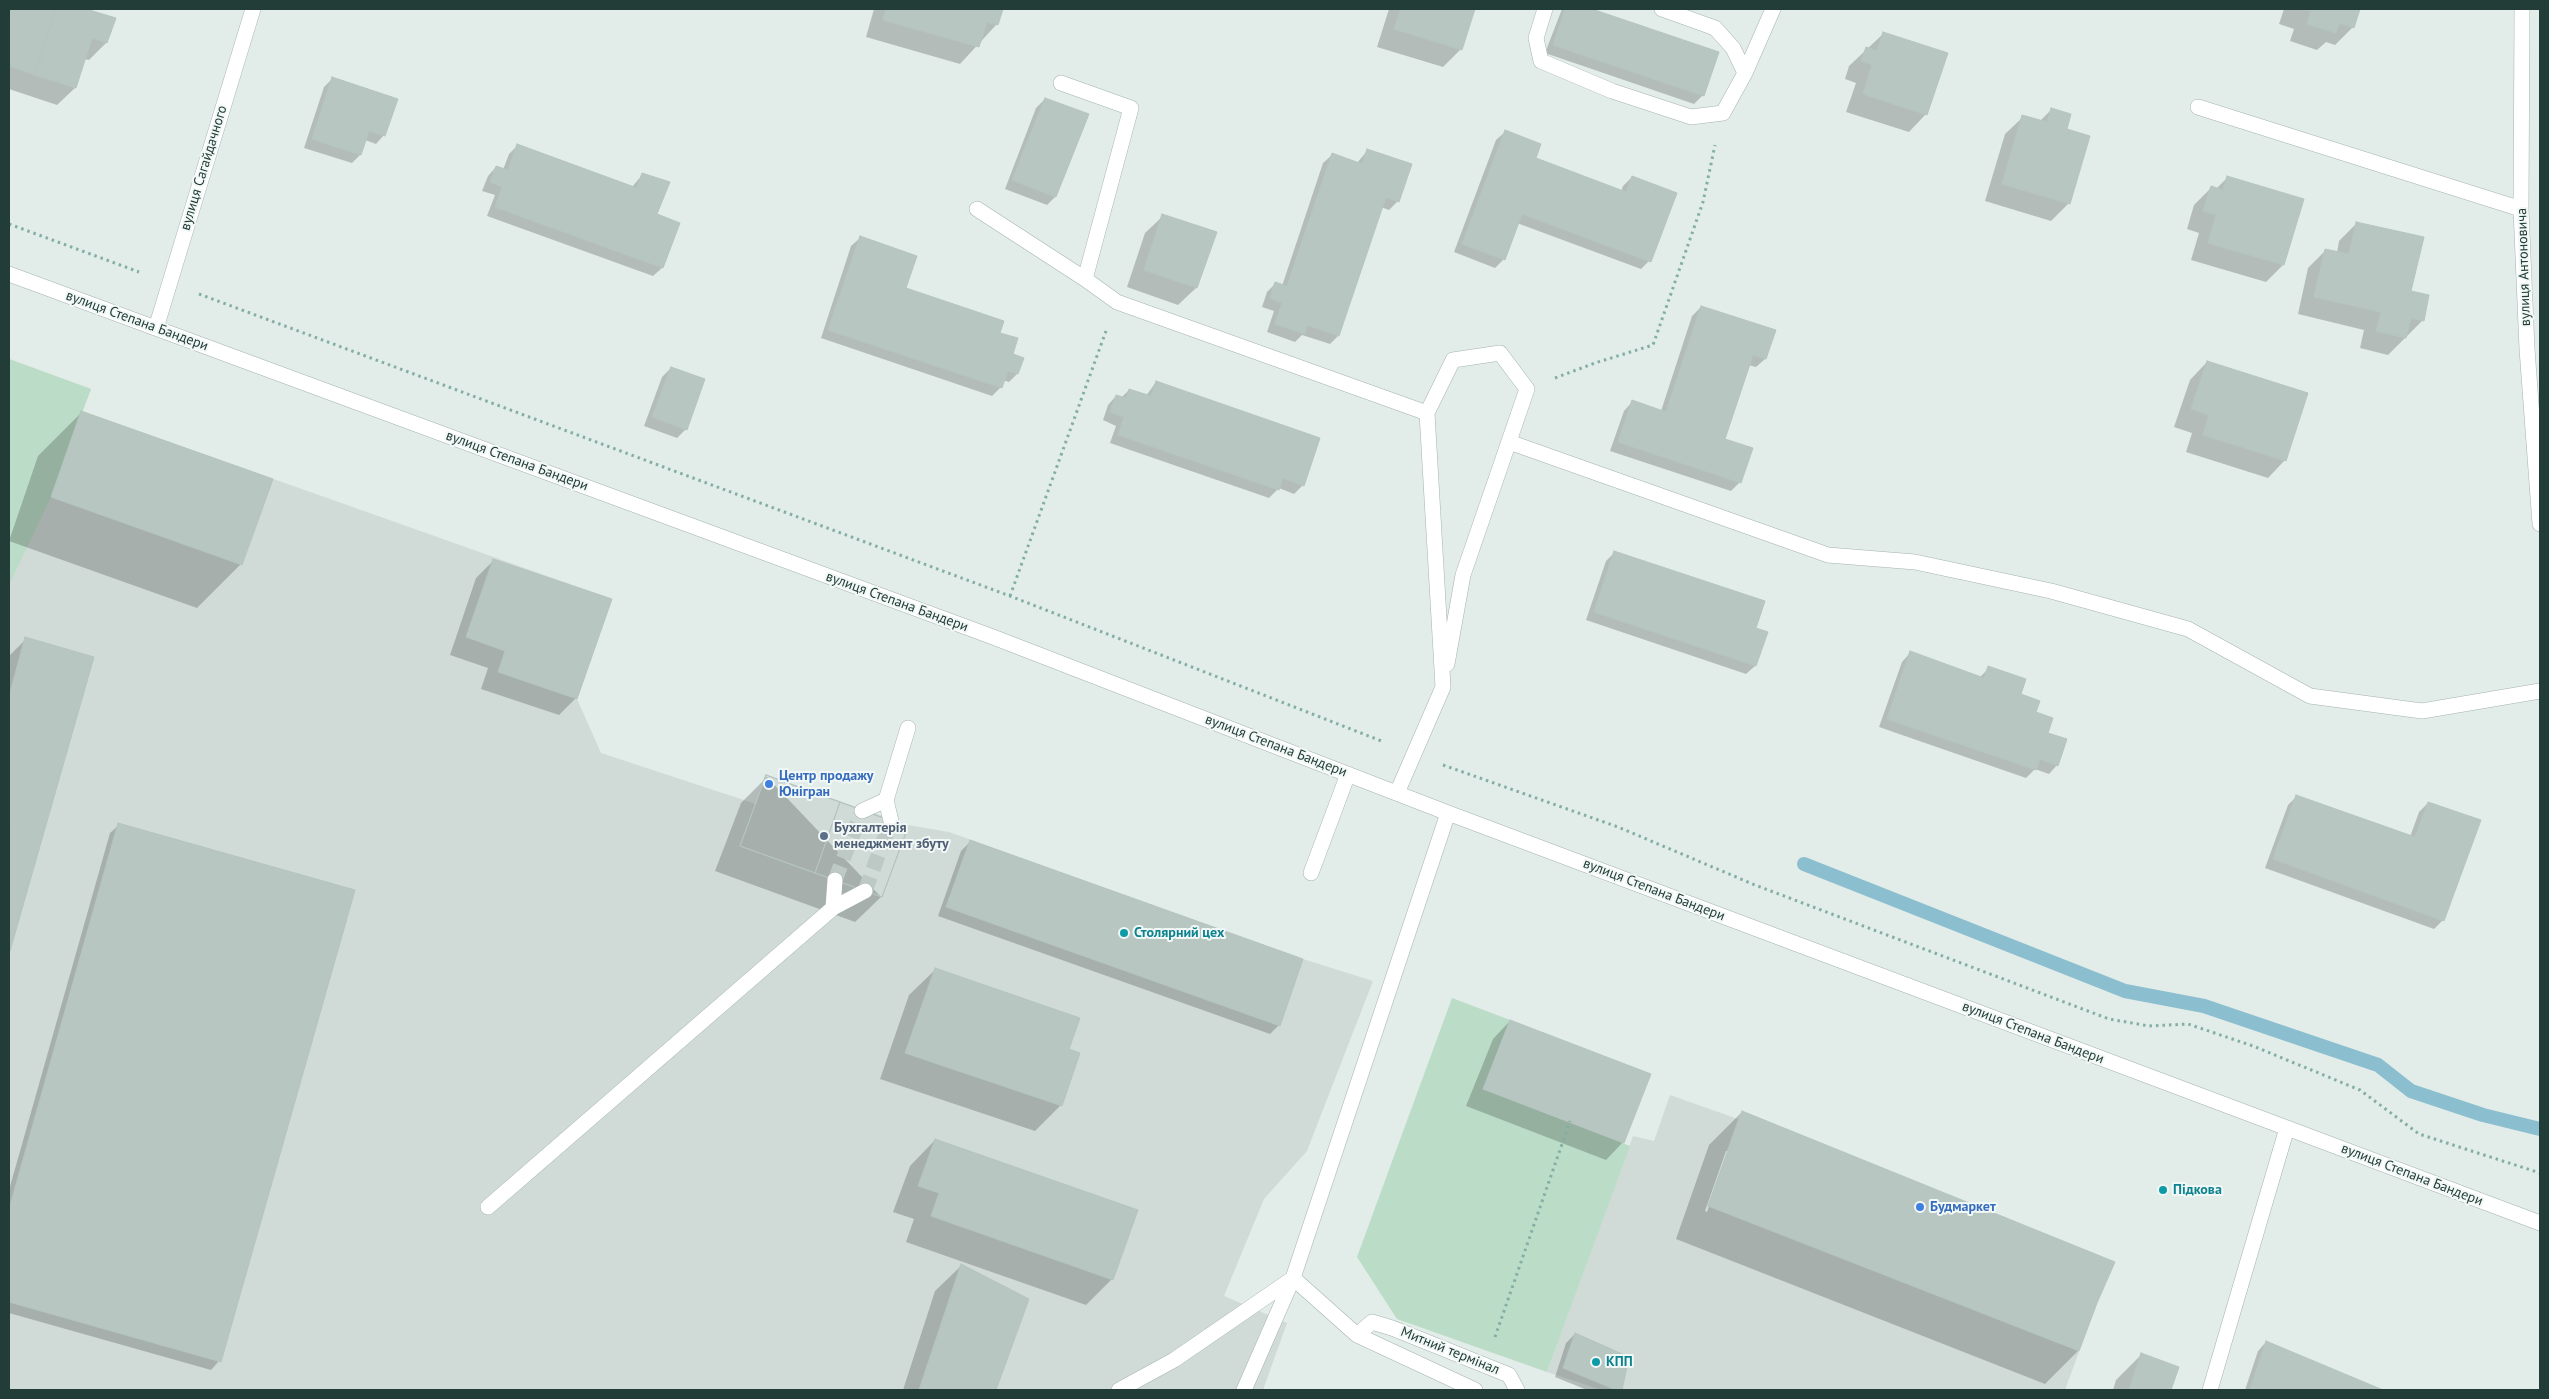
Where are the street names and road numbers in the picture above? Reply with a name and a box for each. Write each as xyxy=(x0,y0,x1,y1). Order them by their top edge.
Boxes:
street label: вулиця Сагайдачного xyxy=(177,104,231,232)
street label: вулиця Антоновича xyxy=(2514,208,2534,326)
street label: вулиця Степана Бандери xyxy=(63,287,211,355)
street label: вулиця Степана Бандери xyxy=(443,427,591,495)
street label: вулиця Степана Бандери xyxy=(823,568,971,636)
street label: вулиця Степана Бандери xyxy=(1203,711,1349,781)
street label: вулиця Степана Бандери xyxy=(1581,855,1727,925)
street label: вулиця Степана Бандери xyxy=(1960,998,2106,1068)
street label: вулиця Степана Бандери xyxy=(2339,1140,2485,1210)
street label: Митний термінал xyxy=(1398,1324,1502,1378)

